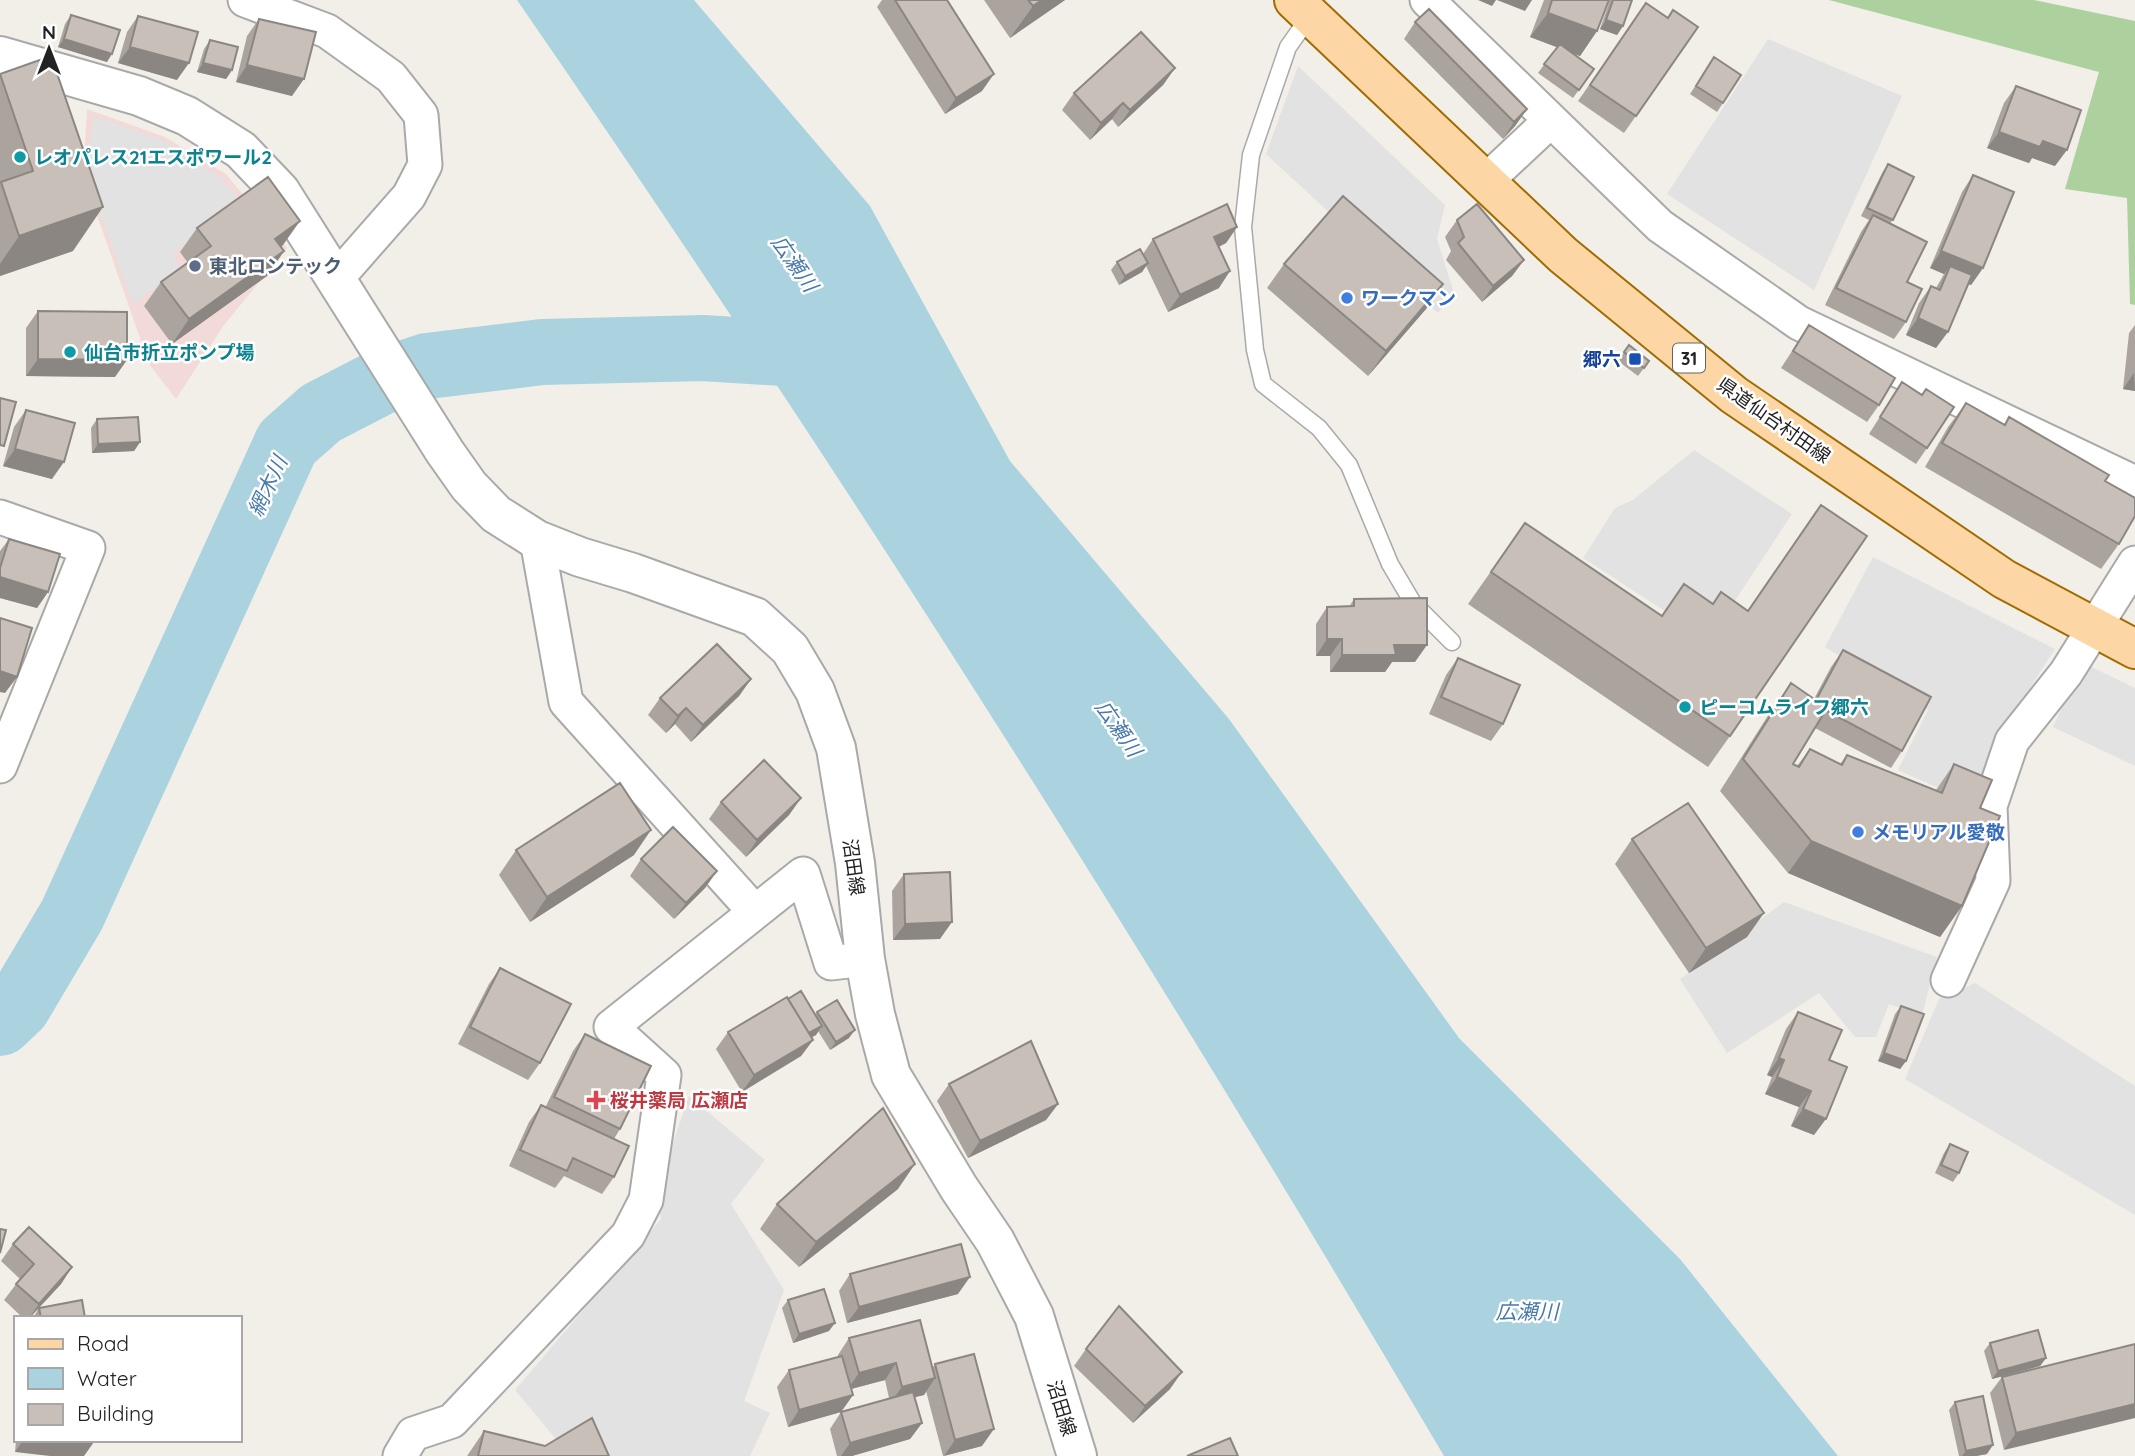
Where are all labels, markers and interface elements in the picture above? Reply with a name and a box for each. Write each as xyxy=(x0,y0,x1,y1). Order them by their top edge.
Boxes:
north arrow xyxy=(14,14,84,84)
text: N xyxy=(42,20,56,44)
place label: レオパレス21エスポワール2 xyxy=(34,145,272,169)
marker: レオパレス21エスポワール2 xyxy=(12,149,28,165)
water label: 広瀬川 xyxy=(766,230,825,298)
place label: 東北ロンテック xyxy=(209,254,342,278)
marker: 東北ロンテック xyxy=(187,258,203,274)
place label: ワークマン xyxy=(1361,286,1456,310)
marker: ワークマン xyxy=(1339,290,1355,306)
place label: 仙台市折立ポンプ場 xyxy=(84,340,254,364)
marker: 仙台市折立ポンプ場 xyxy=(62,344,78,360)
road number: 31 xyxy=(1673,344,1705,372)
place label: 郷六 xyxy=(1583,347,1621,371)
marker: 郷六 xyxy=(1627,351,1643,367)
street label: 県道仙台村田線 xyxy=(1713,372,1835,468)
water label: 網木川 xyxy=(242,450,293,520)
water label: 広瀬川 xyxy=(1090,695,1149,763)
place label: ピーコムライフ郷六 xyxy=(1699,695,1869,719)
marker: ピーコムライフ郷六 xyxy=(1677,699,1693,715)
place label: メモリアル愛敬 xyxy=(1872,820,2006,844)
marker: メモリアル愛敬 xyxy=(1850,824,1866,840)
street label: 沼田線 xyxy=(838,837,870,897)
place label: 桜井薬局 広瀬店 xyxy=(610,1088,748,1112)
marker: 桜井薬局 広瀬店 xyxy=(588,1092,604,1108)
water label: 広瀬川 xyxy=(1496,1298,1560,1324)
legend xyxy=(14,1316,242,1442)
text: Road xyxy=(77,1330,129,1356)
text: Water xyxy=(77,1365,137,1391)
street label: 沼田線 xyxy=(1042,1377,1082,1439)
text: Building xyxy=(77,1400,154,1426)

